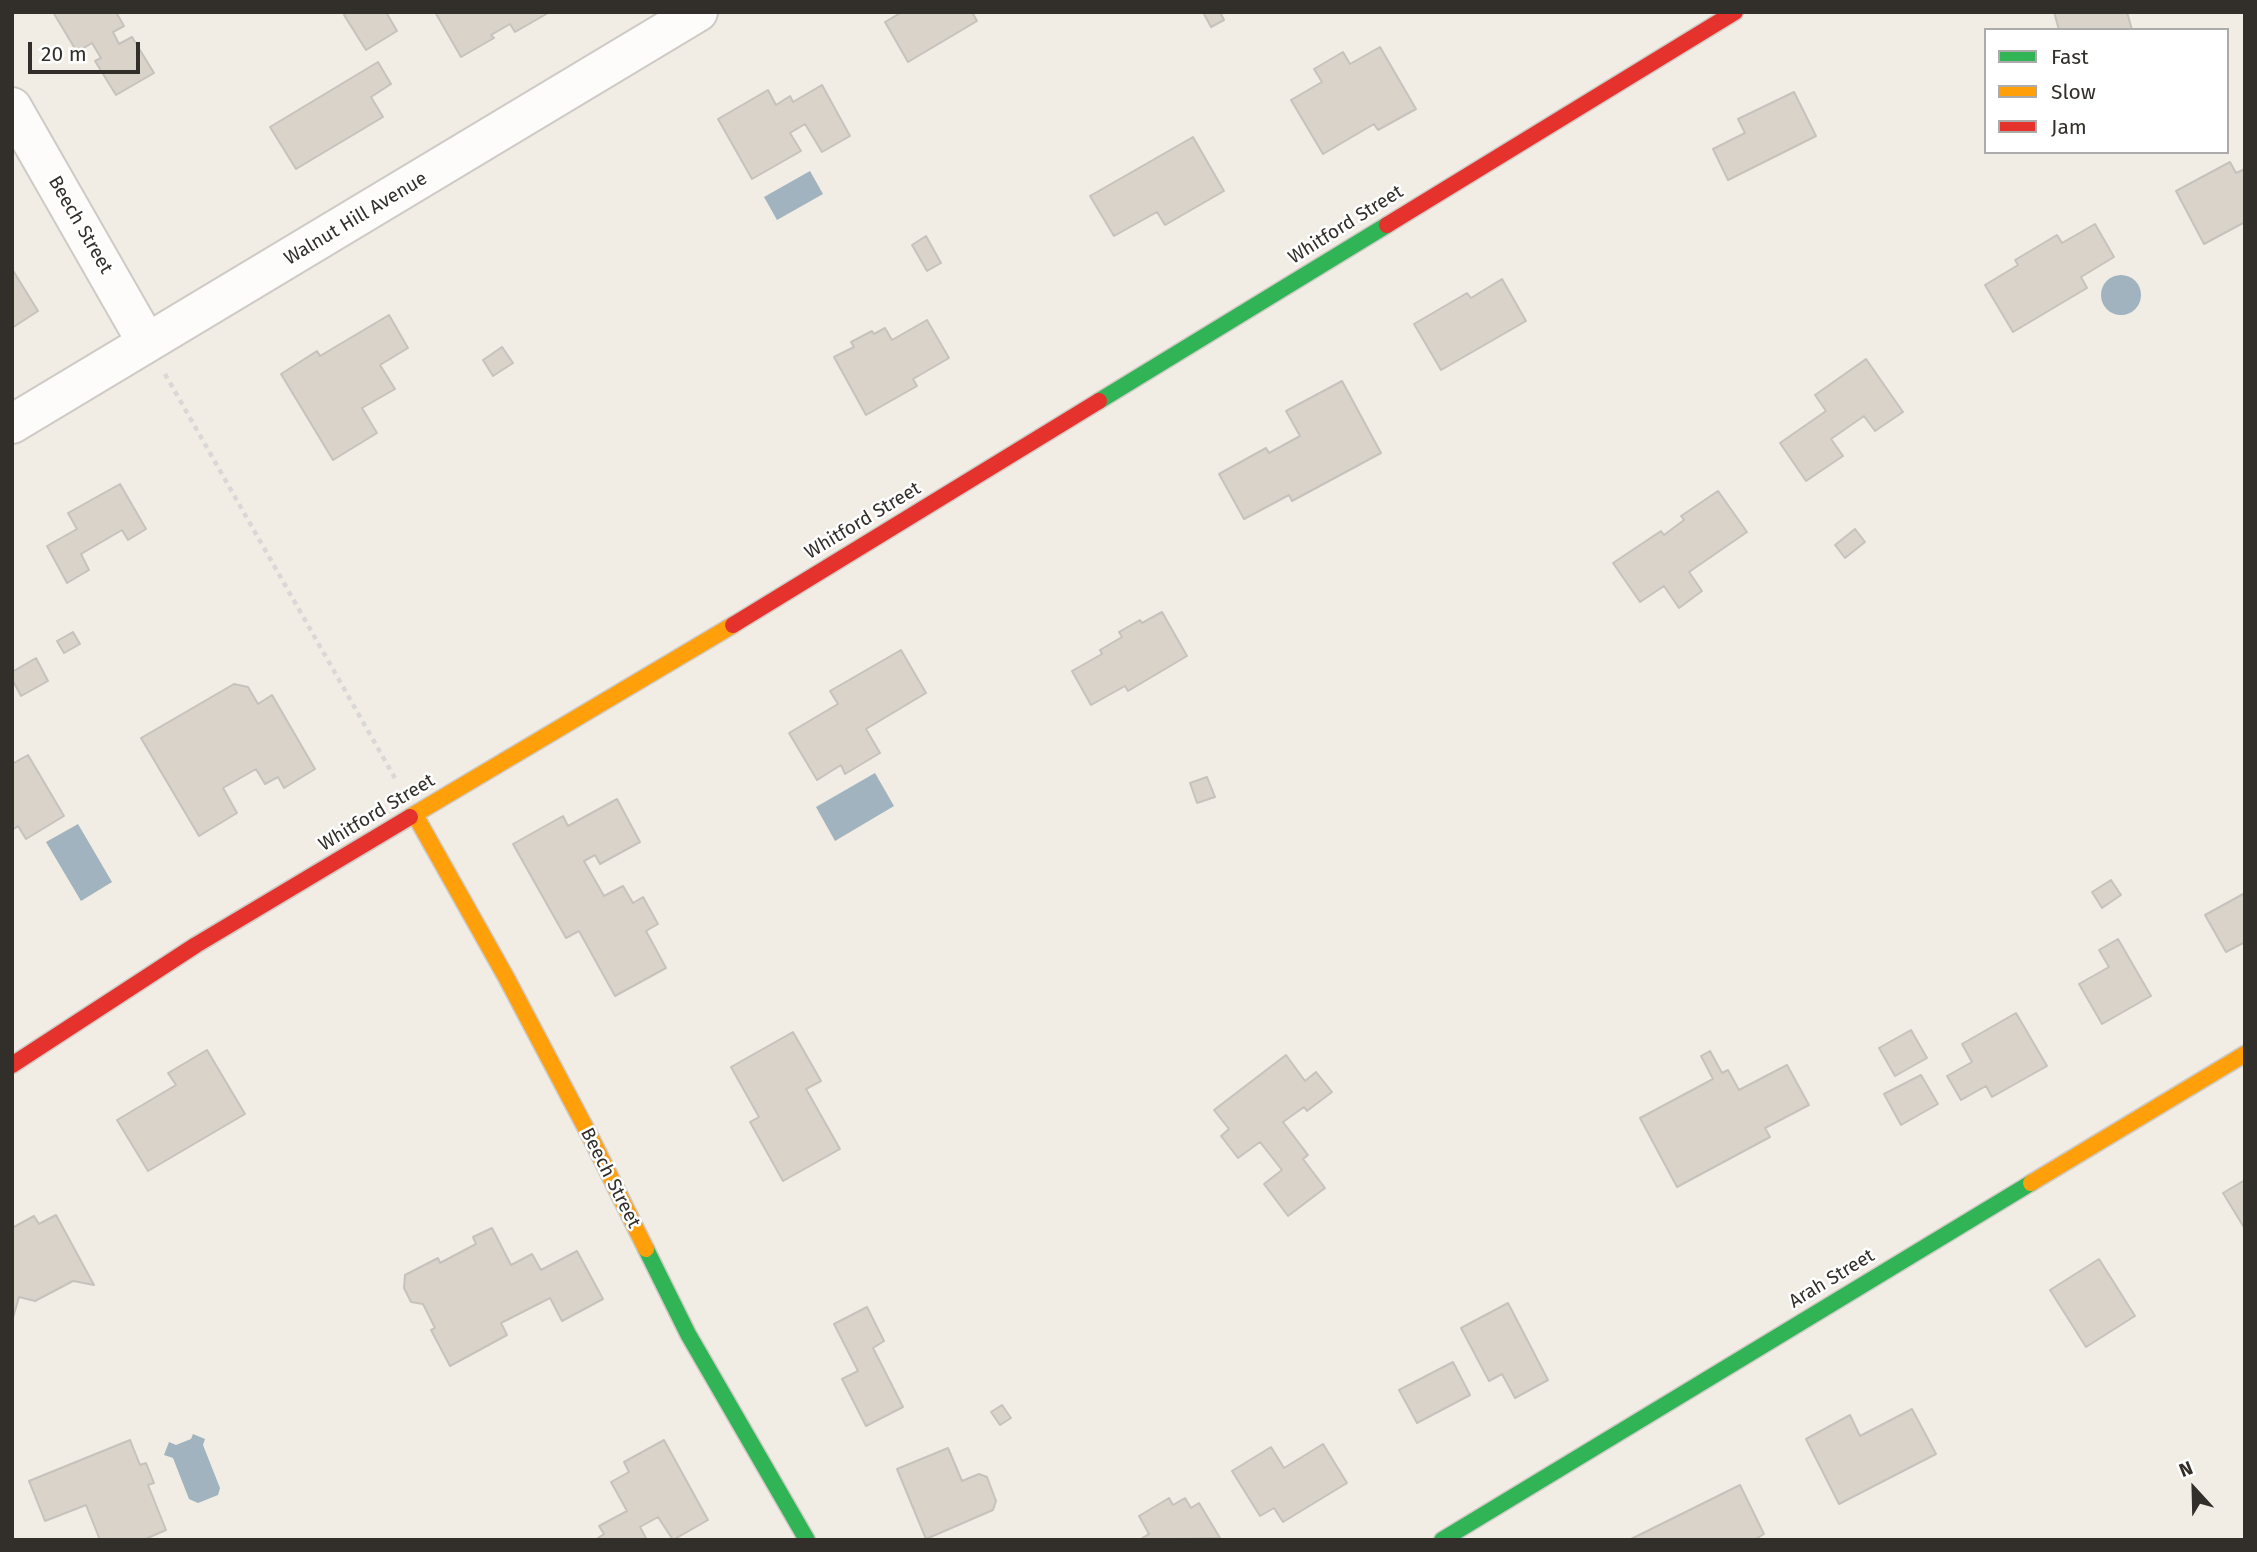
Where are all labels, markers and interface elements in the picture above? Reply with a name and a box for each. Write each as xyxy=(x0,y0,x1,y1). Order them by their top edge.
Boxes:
scale bar xyxy=(32,28,144,72)
legend xyxy=(1984,28,2229,154)
text: 20 m xyxy=(41,41,87,67)
text: Fast xyxy=(2051,44,2089,70)
text: Slow xyxy=(2051,79,2096,105)
text: Jam xyxy=(2051,114,2087,140)
street label: Walnut Hill Avenue xyxy=(281,167,431,271)
street label: Beech Street xyxy=(43,172,117,278)
street label: Whitford Street xyxy=(1284,181,1408,269)
street label: Whitford Street xyxy=(801,477,925,565)
street label: Whitford Street xyxy=(315,769,439,857)
street label: Beech Street xyxy=(575,1124,645,1232)
street label: Arah Street xyxy=(1785,1245,1879,1313)
north arrow xyxy=(2159,1454,2229,1524)
text: N xyxy=(2176,1456,2196,1482)

